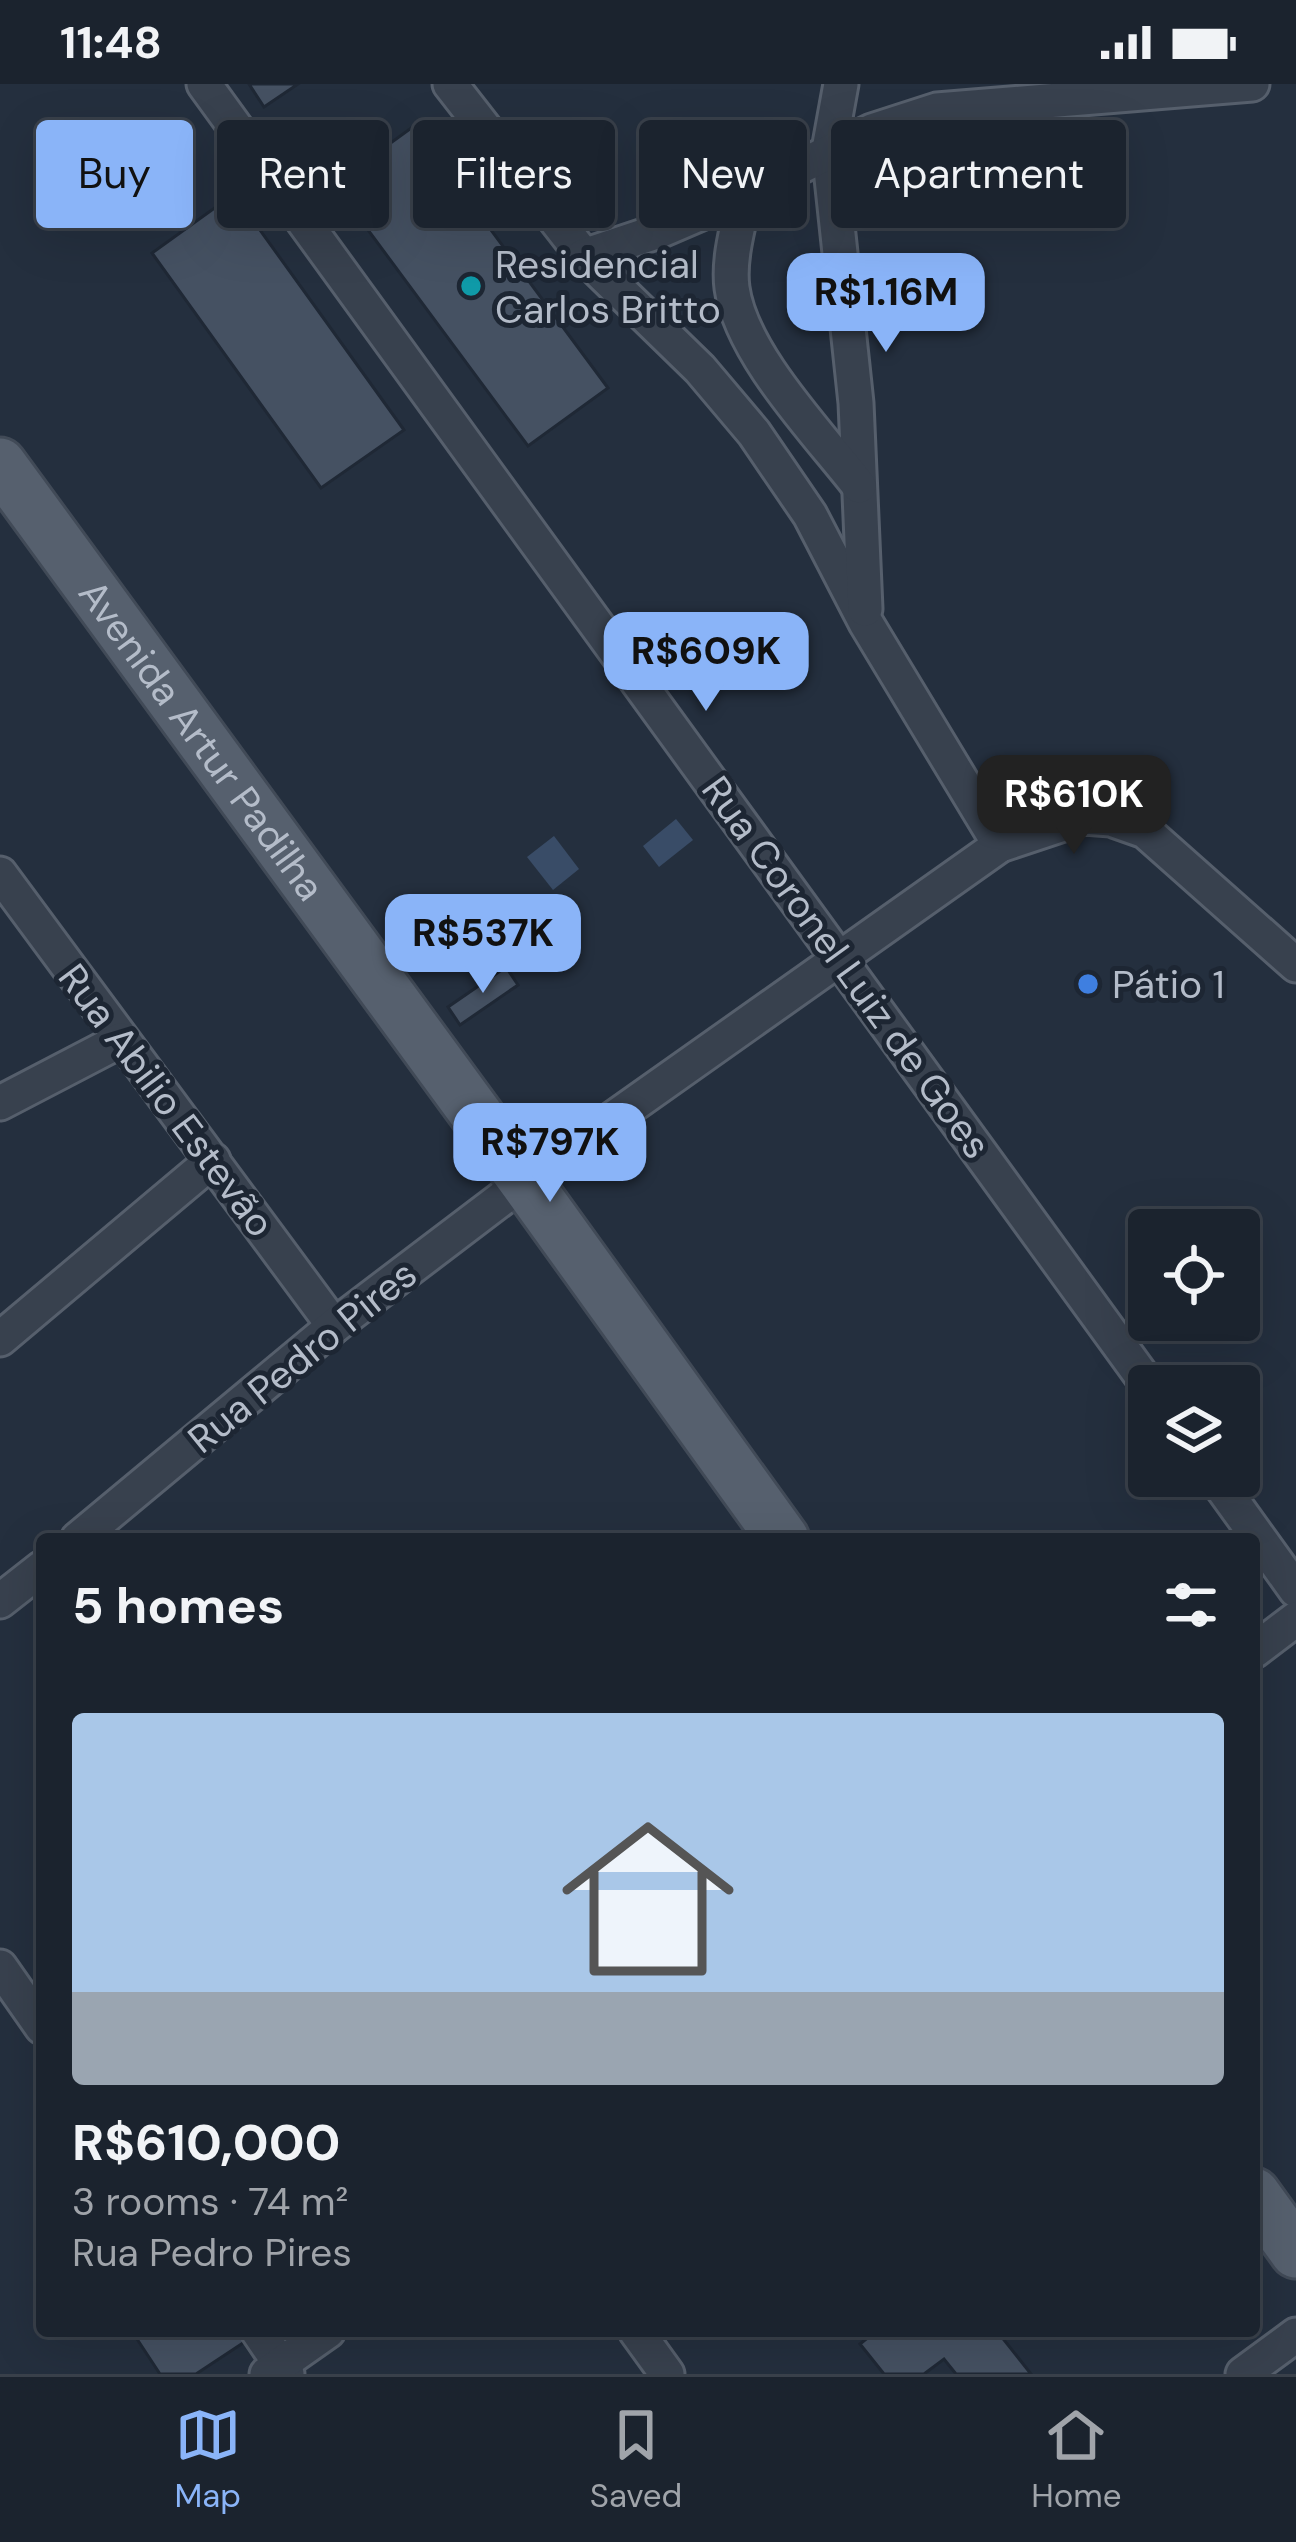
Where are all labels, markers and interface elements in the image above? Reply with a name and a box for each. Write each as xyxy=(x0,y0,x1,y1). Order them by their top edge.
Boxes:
text: 11:48 xyxy=(60,13,162,72)
chip: Buy xyxy=(36,120,193,228)
chip: Rent xyxy=(217,120,389,228)
chip: Filters xyxy=(413,120,615,228)
chip: New xyxy=(639,120,807,228)
chip: Apartment xyxy=(831,120,1126,228)
place label: Residencial Carlos Britto xyxy=(495,239,721,335)
pin: R$1.16M xyxy=(775,253,997,355)
text: R$1.16M xyxy=(814,266,958,317)
marker: Residencial Carlos Britto xyxy=(458,273,484,299)
street label: Avenida Artur Padilha xyxy=(67,570,336,911)
pin: R$609K xyxy=(608,612,804,714)
text: R$609K xyxy=(631,625,781,676)
pin: R$610K xyxy=(976,755,1172,857)
street label: Rua Coronel Luiz de Goes xyxy=(691,766,1003,1169)
text: R$610K xyxy=(1004,768,1144,819)
pin: R$537K xyxy=(385,894,581,996)
text: R$537K xyxy=(412,907,554,958)
street label: Rua Abilio Estevão xyxy=(47,954,286,1247)
place label: Pátio 1 xyxy=(1112,959,1225,1010)
marker: Pátio 1 xyxy=(1075,971,1101,997)
pin: R$797K xyxy=(452,1103,648,1205)
text: R$797K xyxy=(480,1116,620,1167)
map controls xyxy=(1128,1209,1260,1497)
button: locate xyxy=(1128,1209,1260,1341)
street label: Rua Pedro Pires xyxy=(178,1249,427,1464)
button: layers xyxy=(1128,1365,1260,1497)
text: 5 homes xyxy=(72,1572,284,1639)
icon: filters xyxy=(1158,1572,1224,1638)
icon: home xyxy=(540,1791,756,2007)
text: R$610,000 xyxy=(72,2109,341,2176)
text: 3 rooms · 74 m² xyxy=(72,2176,348,2227)
text: Rua Pedro Pires xyxy=(72,2227,352,2278)
tab: Map xyxy=(174,2402,241,2517)
tab: Saved xyxy=(590,2402,682,2517)
tab: Home xyxy=(1031,2402,1122,2517)

